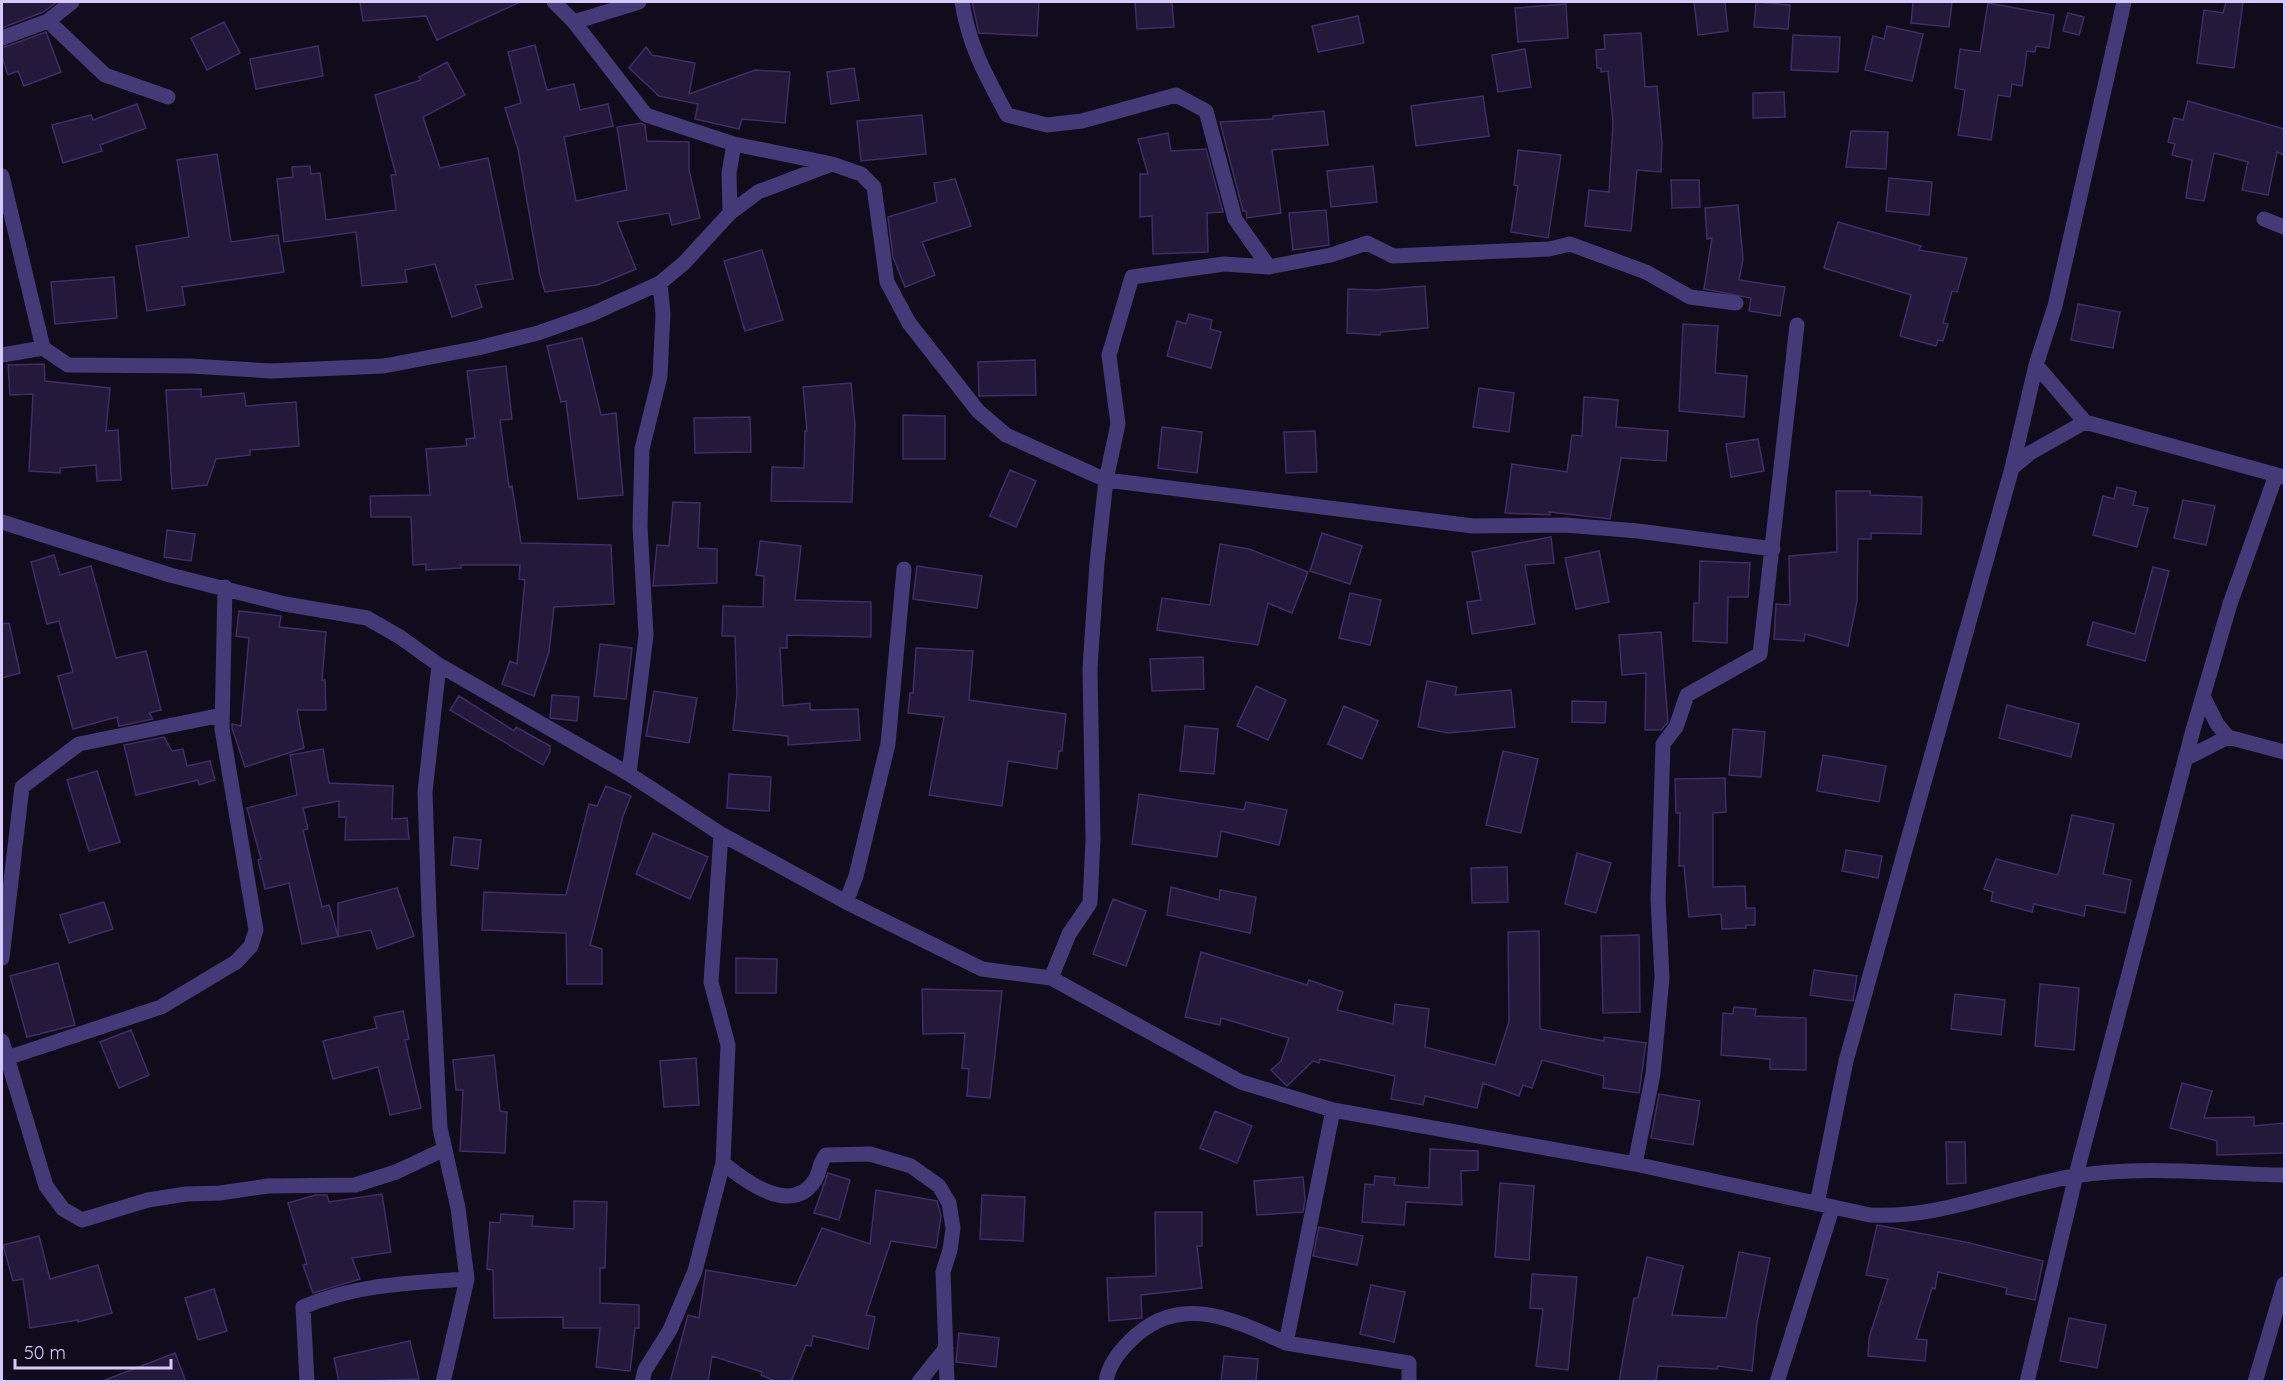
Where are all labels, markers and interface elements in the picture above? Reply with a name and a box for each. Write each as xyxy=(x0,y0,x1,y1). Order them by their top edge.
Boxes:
scale bar xyxy=(15,1332,171,1370)
text: 50 m xyxy=(24,1341,66,1364)

